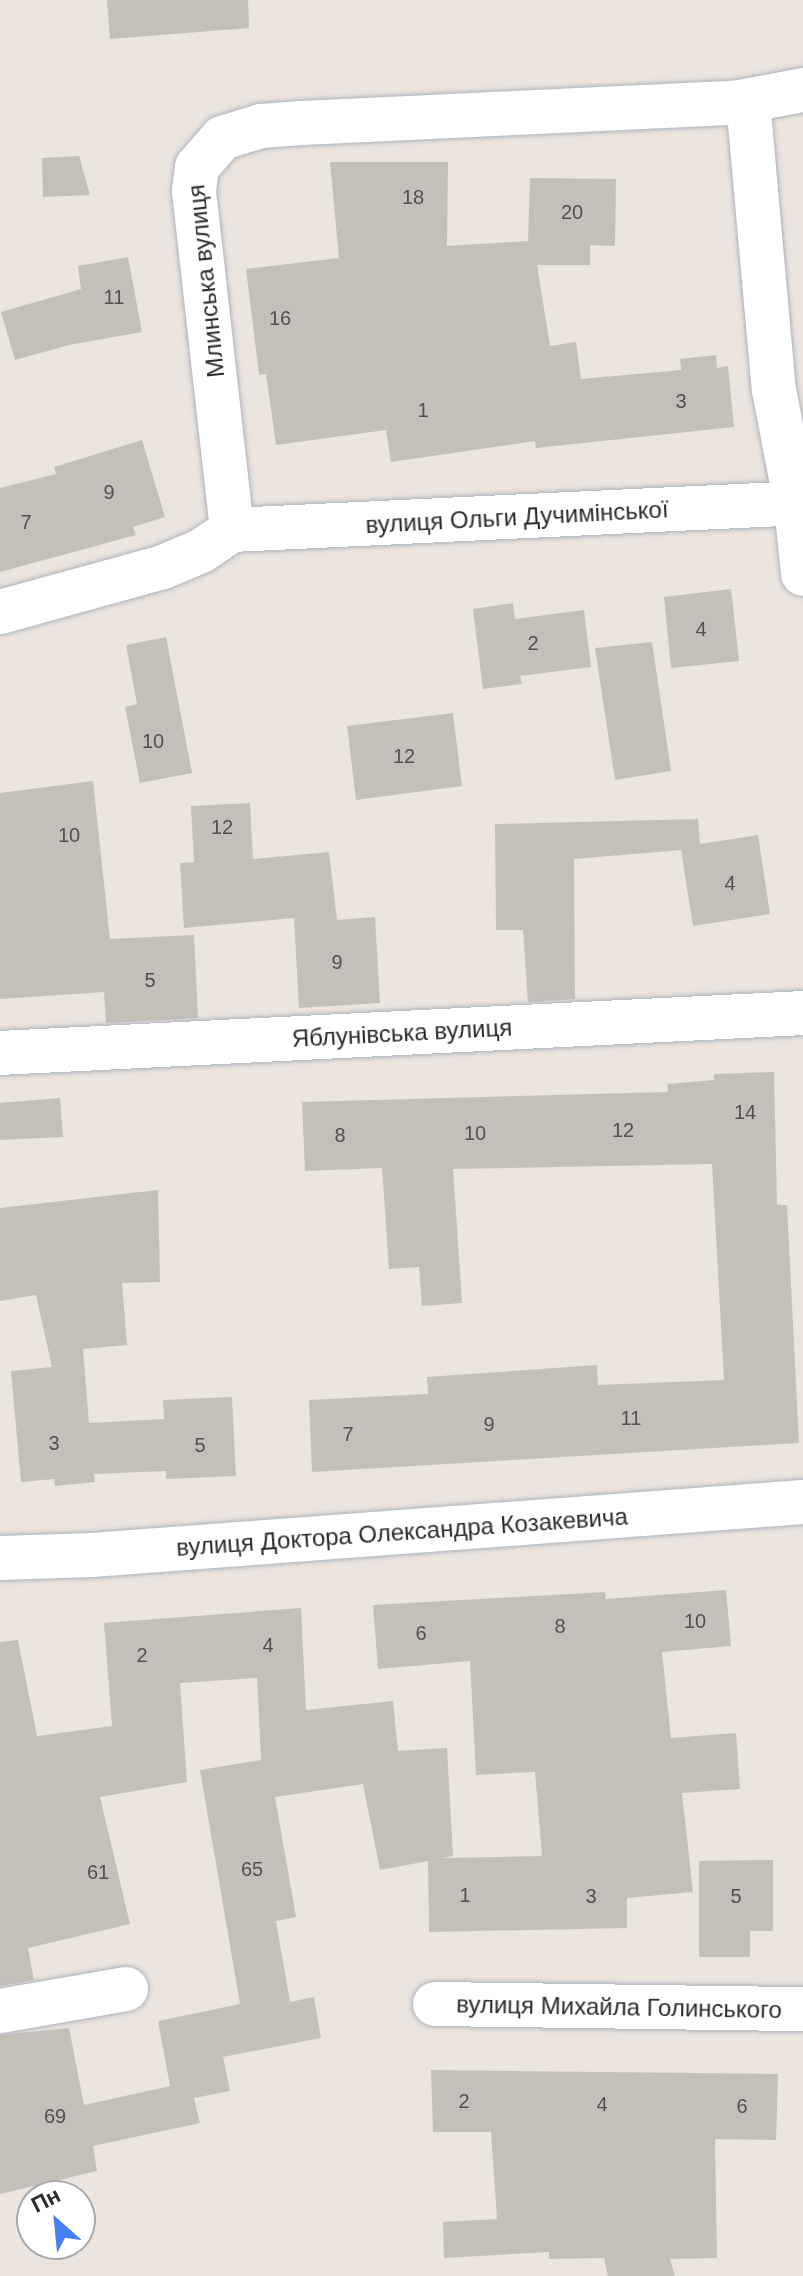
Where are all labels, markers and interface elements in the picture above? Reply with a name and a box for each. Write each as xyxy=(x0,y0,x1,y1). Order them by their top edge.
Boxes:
street label: Млинська вулиця xyxy=(182,183,230,379)
house number: 18 xyxy=(402,185,424,209)
house number: 20 xyxy=(561,200,583,224)
house number: 11 xyxy=(104,285,124,309)
house number: 16 xyxy=(269,306,291,330)
house number: 3 xyxy=(675,389,687,413)
house number: 1 xyxy=(417,398,429,422)
house number: 9 xyxy=(103,480,115,504)
street label: вулиця Ольги Дучимінської xyxy=(365,495,669,539)
house number: 7 xyxy=(20,510,32,534)
house number: 4 xyxy=(695,617,707,641)
house number: 2 xyxy=(527,631,539,655)
house number: 10 xyxy=(142,729,164,753)
house number: 12 xyxy=(393,744,415,768)
house number: 12 xyxy=(211,815,233,839)
house number: 10 xyxy=(58,823,80,847)
house number: 4 xyxy=(724,871,736,895)
house number: 9 xyxy=(331,950,343,974)
house number: 5 xyxy=(144,968,156,992)
street label: Яблунівська вулиця xyxy=(291,1013,513,1053)
house number: 14 xyxy=(734,1100,756,1124)
house number: 12 xyxy=(612,1118,634,1142)
house number: 10 xyxy=(464,1121,486,1145)
house number: 8 xyxy=(334,1123,346,1147)
house number: 11 xyxy=(621,1406,641,1430)
house number: 9 xyxy=(483,1412,495,1436)
house number: 7 xyxy=(342,1422,354,1446)
house number: 3 xyxy=(48,1431,60,1455)
house number: 5 xyxy=(194,1433,206,1457)
street label: вулиця Доктора Олександра Козакевича xyxy=(175,1502,629,1562)
house number: 10 xyxy=(684,1609,706,1633)
house number: 8 xyxy=(554,1614,566,1638)
house number: 6 xyxy=(415,1621,427,1645)
house number: 4 xyxy=(262,1633,274,1657)
house number: 2 xyxy=(136,1643,148,1667)
house number: 65 xyxy=(241,1857,263,1881)
house number: 61 xyxy=(87,1860,109,1884)
house number: 1 xyxy=(459,1883,471,1907)
house number: 3 xyxy=(585,1884,597,1908)
house number: 5 xyxy=(730,1884,742,1908)
street label: вулиця Михайла Голинського xyxy=(456,1990,782,2024)
house number: 2 xyxy=(458,2089,470,2113)
house number: 4 xyxy=(596,2092,608,2116)
house number: 6 xyxy=(736,2094,748,2118)
house number: 69 xyxy=(44,2104,66,2128)
north arrow xyxy=(16,2180,96,2260)
text: Пн xyxy=(27,2182,64,2218)

